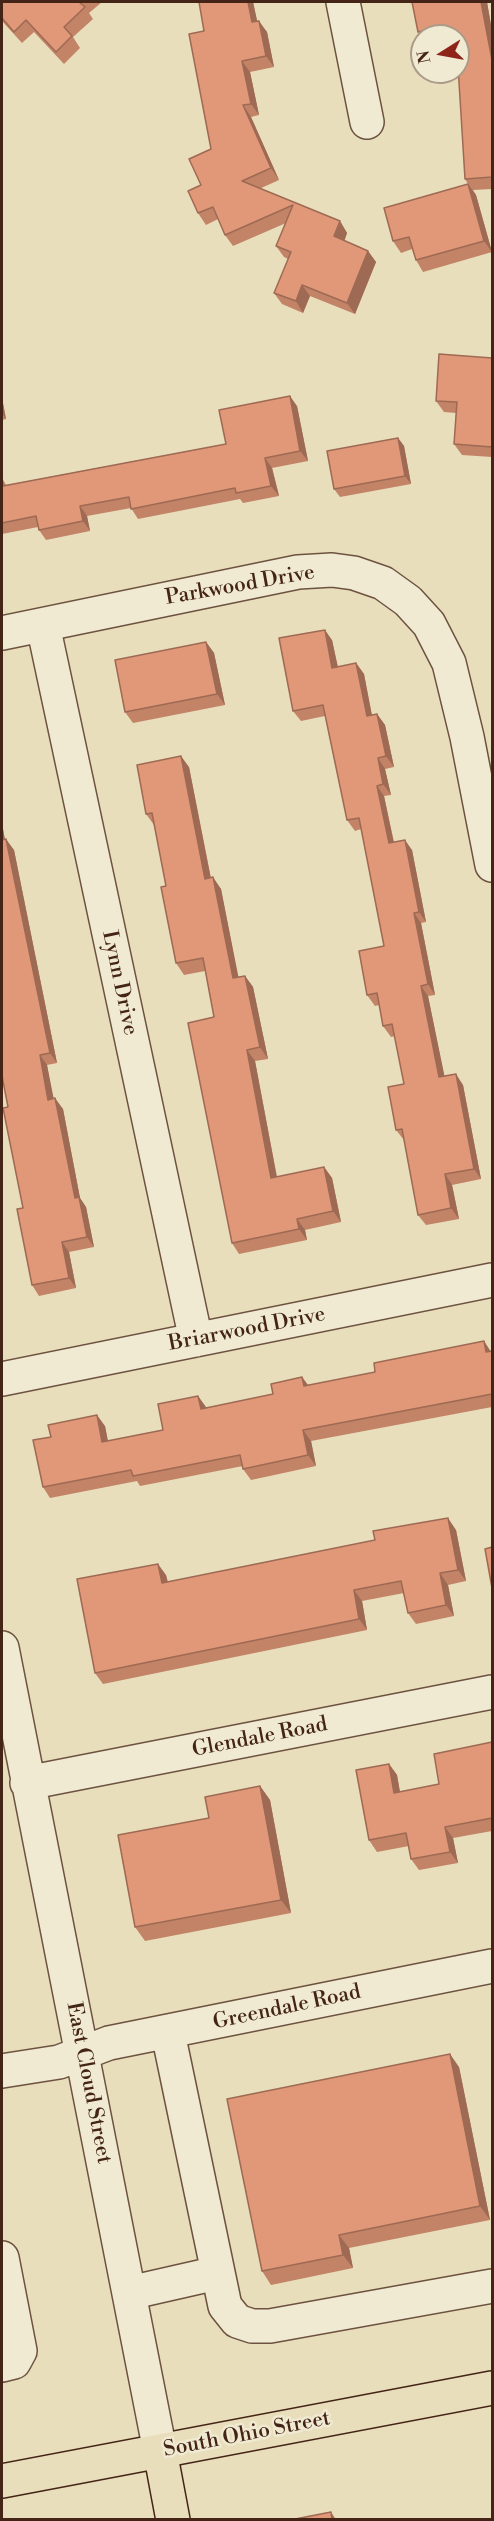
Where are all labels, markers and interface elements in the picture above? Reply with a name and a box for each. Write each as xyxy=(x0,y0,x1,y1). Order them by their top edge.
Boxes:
north arrow xyxy=(410,24,470,84)
text: N xyxy=(413,49,435,65)
street label: Parkwood Drive xyxy=(163,560,317,612)
street label: Lynn Drive xyxy=(96,928,142,1038)
street label: Briarwood Drive xyxy=(166,1302,328,1358)
street label: Glendale Road xyxy=(190,1713,330,1763)
street label: Greendale Road xyxy=(211,1980,363,2036)
street label: East Cloud Street xyxy=(60,2000,116,2166)
street label: South Ohio Street xyxy=(161,2406,333,2464)

